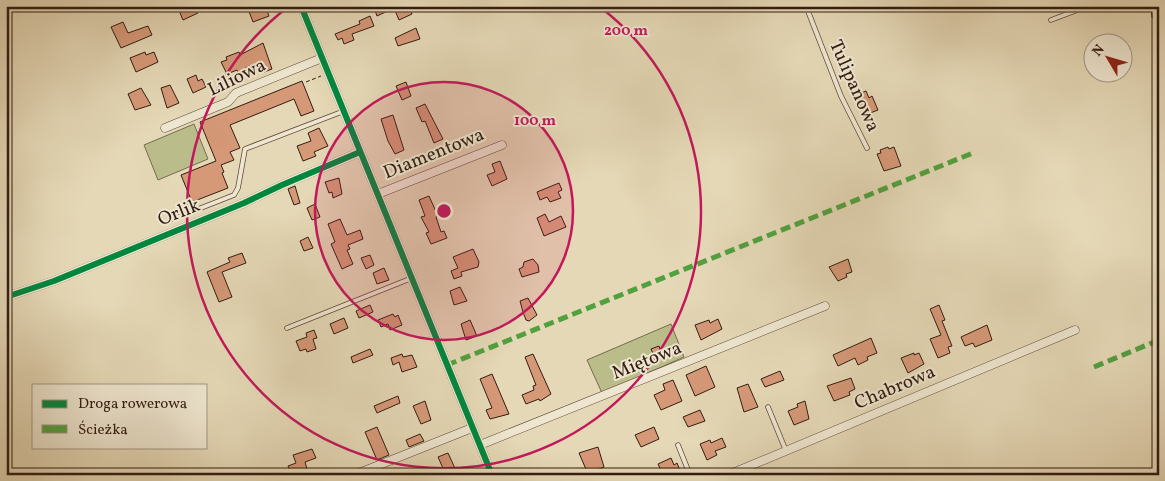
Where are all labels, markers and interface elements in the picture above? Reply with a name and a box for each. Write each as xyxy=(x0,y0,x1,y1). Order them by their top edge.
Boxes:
text: 200 m xyxy=(604,21,648,42)
north arrow xyxy=(1082,32,1132,82)
street label: Tulipanowa xyxy=(822,36,886,136)
text: N xyxy=(1088,41,1110,61)
street label: Liliowa xyxy=(204,53,270,103)
text: 100 m xyxy=(514,111,557,132)
street label: Diamentowa xyxy=(380,122,488,186)
street label: Orlik xyxy=(154,193,204,233)
centre of rings xyxy=(435,202,453,220)
street label: Miętowa xyxy=(608,335,686,387)
street label: Chabrowa xyxy=(851,359,939,417)
legend xyxy=(32,384,208,448)
text: Droga rowerowa xyxy=(78,394,187,415)
text: Ścieżka xyxy=(78,420,128,441)

